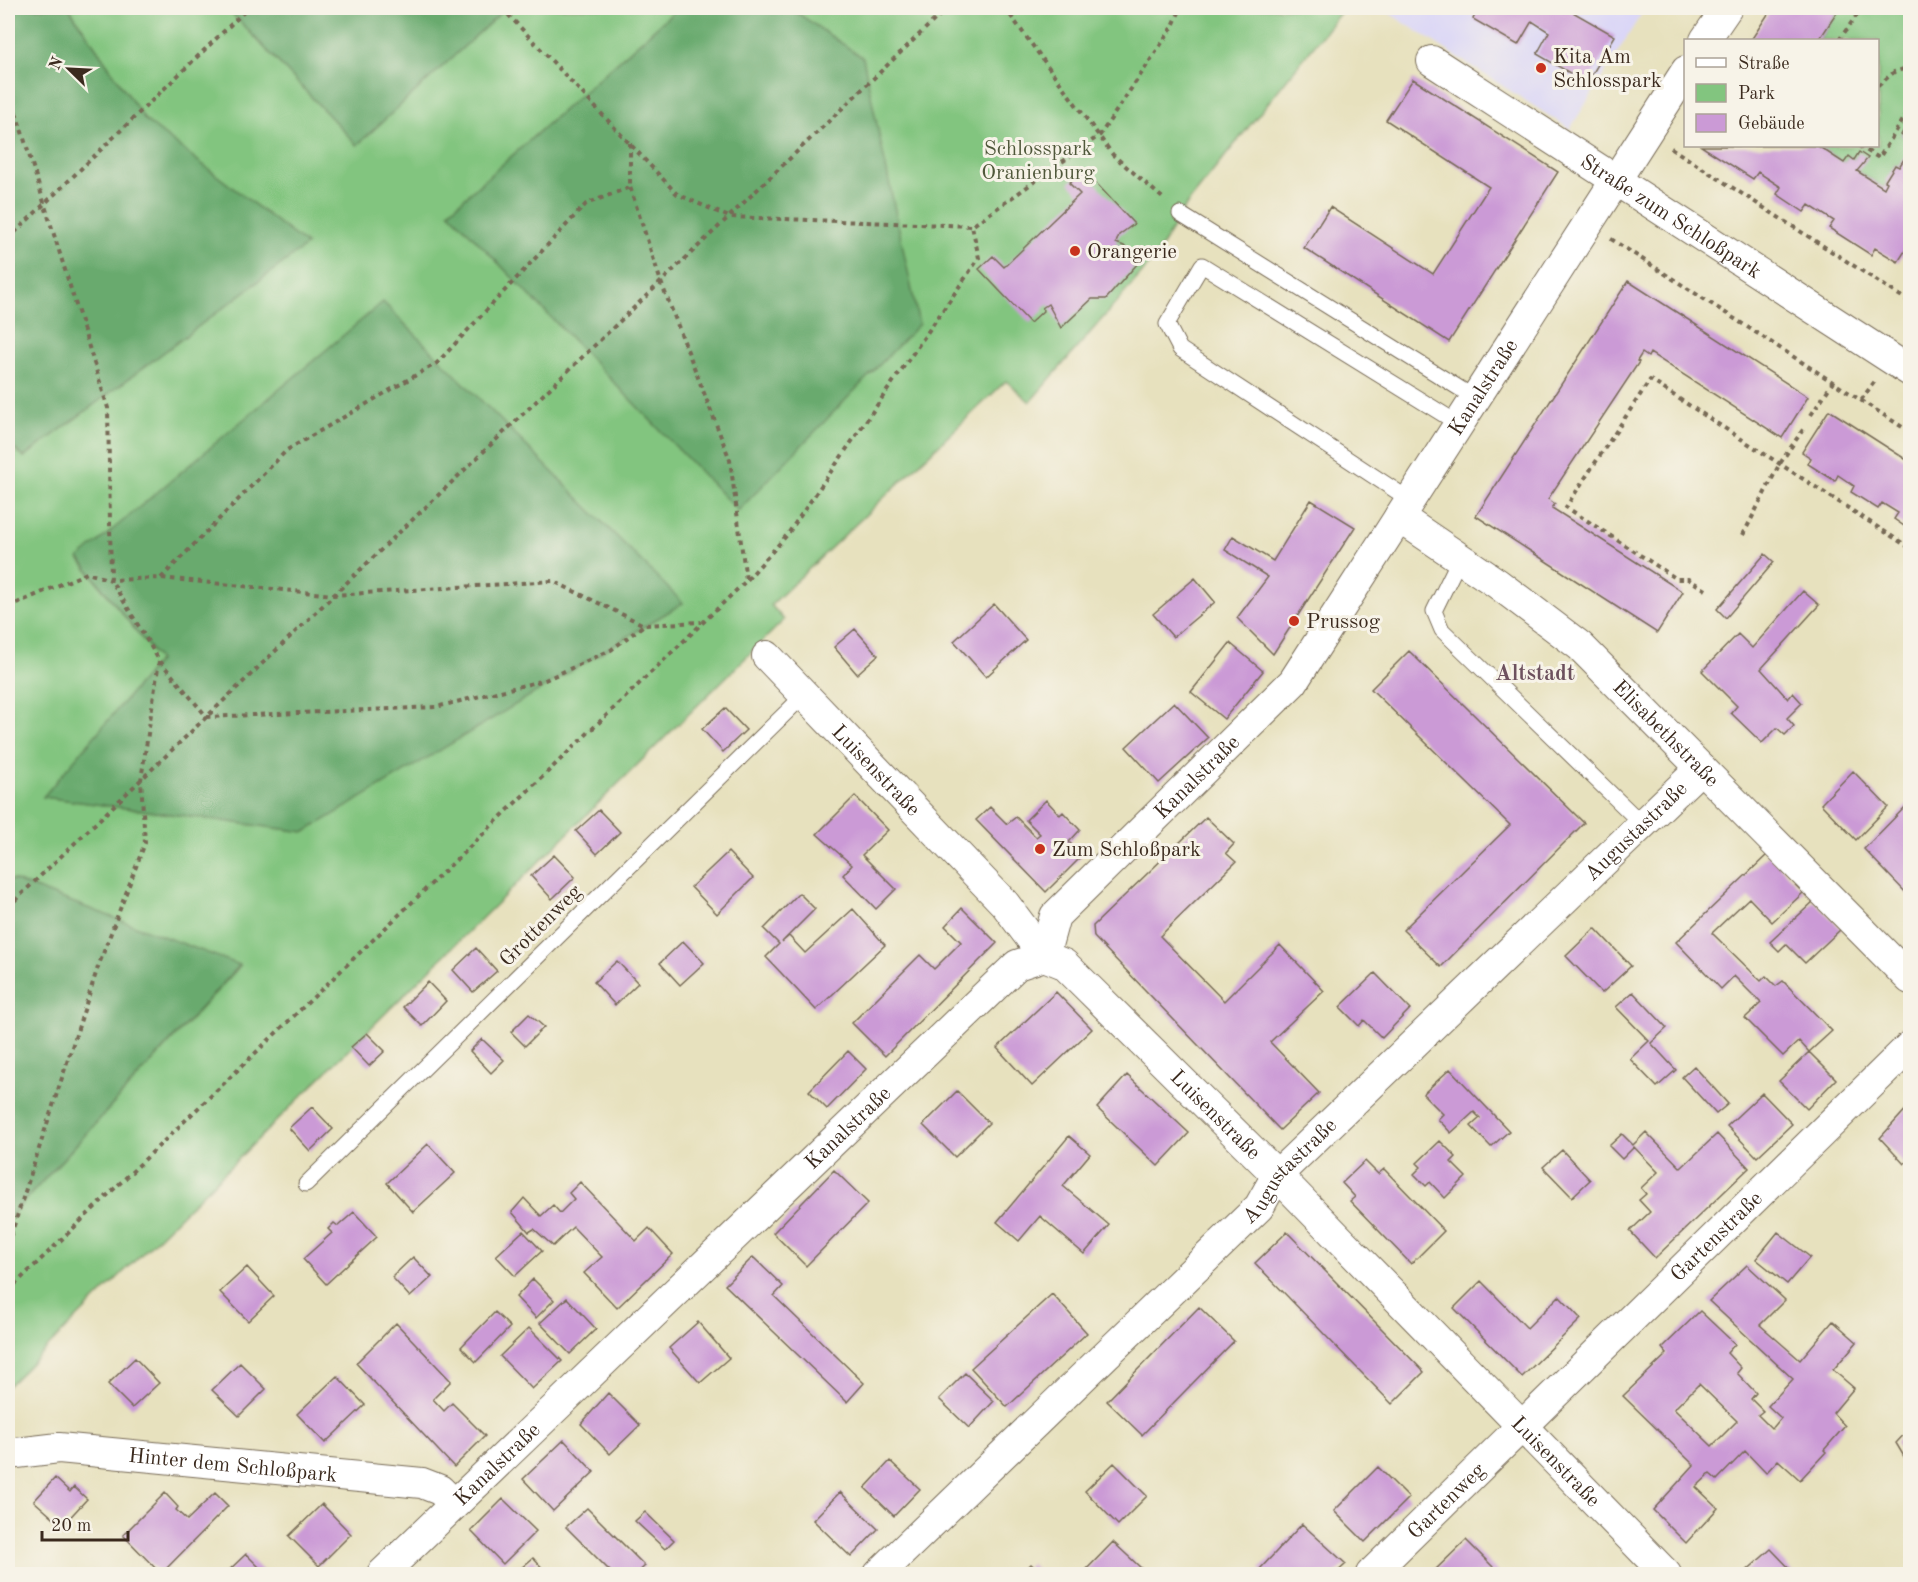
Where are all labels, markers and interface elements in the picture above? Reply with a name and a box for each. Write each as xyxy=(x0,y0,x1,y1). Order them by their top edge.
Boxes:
north arrow xyxy=(39,39,99,99)
legend xyxy=(1684,39,1879,147)
place label: Kita Am Schlosspark xyxy=(1553,47,1662,92)
text: N xyxy=(47,54,67,73)
text: Straße xyxy=(1738,55,1789,73)
marker: Kita Am Schlosspark xyxy=(1534,61,1548,75)
text: Park xyxy=(1738,85,1775,103)
text: Gebäude xyxy=(1738,115,1805,133)
park label: Schlosspark Oranienburg xyxy=(981,139,1095,184)
street label: Straße zum Schloßpark xyxy=(1576,151,1764,283)
place label: Orangerie xyxy=(1087,242,1177,263)
marker: Orangerie xyxy=(1068,244,1082,258)
street label: Kanalstraße xyxy=(1445,336,1523,440)
place label: Prussog xyxy=(1306,612,1381,633)
marker: Prussog xyxy=(1287,614,1301,628)
district label: Altstadt xyxy=(1495,663,1575,685)
street label: Elisabethstraße xyxy=(1608,677,1722,792)
street label: Luisenstraße xyxy=(827,721,924,821)
street label: Kanalstraße xyxy=(1151,732,1244,824)
street label: Augustastraße xyxy=(1581,778,1692,886)
place label: Zum Schloßpark xyxy=(1052,840,1201,861)
marker: Zum Schloßpark xyxy=(1033,842,1047,856)
street label: Grottenweg xyxy=(496,881,586,971)
street label: Luisenstraße xyxy=(1166,1067,1264,1164)
street label: Kanalstraße xyxy=(802,1083,895,1174)
street label: Augustastraße xyxy=(1239,1115,1341,1229)
street label: Gartenstraße xyxy=(1667,1188,1767,1286)
street label: Luisenstraße xyxy=(1507,1413,1604,1512)
street label: Kanalstraße xyxy=(451,1419,545,1511)
street label: Hinter dem Schloßpark xyxy=(127,1446,338,1487)
street label: Gartenweg xyxy=(1404,1459,1490,1544)
scale bar xyxy=(42,1504,128,1542)
text: 20 m xyxy=(51,1517,91,1535)

